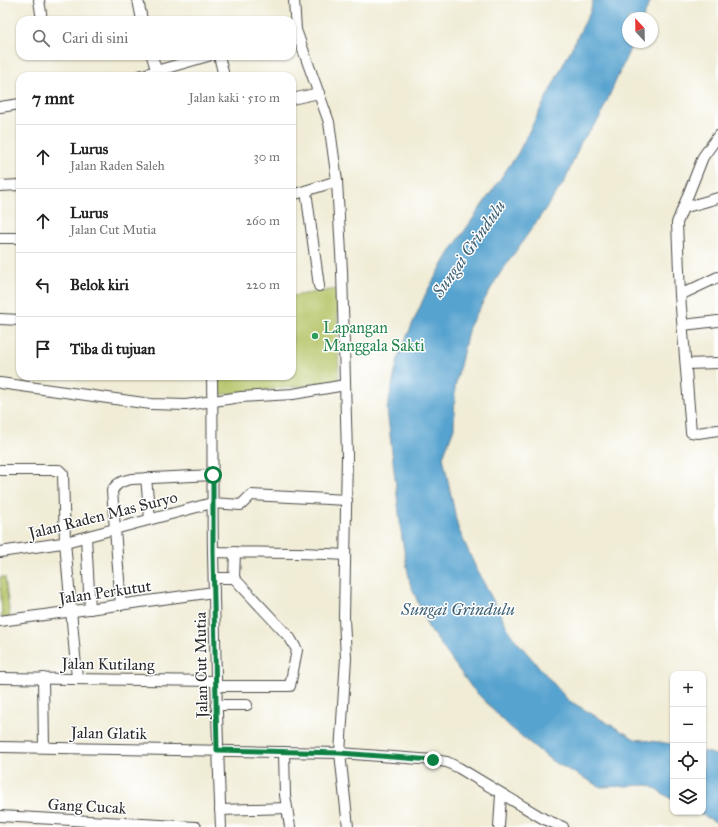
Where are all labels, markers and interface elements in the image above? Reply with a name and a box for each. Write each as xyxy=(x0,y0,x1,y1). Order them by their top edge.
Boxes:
north arrow xyxy=(622,12,658,48)
search box xyxy=(16,16,296,60)
icon: search xyxy=(30,27,52,49)
text: Cari di sini xyxy=(62,29,128,47)
text: 7 mnt xyxy=(32,88,74,109)
text: Jalan kaki · 510 m xyxy=(189,90,280,106)
text: Lurus xyxy=(70,140,108,158)
icon: ahead xyxy=(32,146,54,168)
text: 30 m xyxy=(254,149,280,165)
text: Jalan Raden Saleh xyxy=(70,158,165,174)
water label: Sungai Grindulu xyxy=(427,196,510,303)
text: Lurus xyxy=(70,204,108,222)
icon: ahead xyxy=(32,210,54,232)
text: 260 m xyxy=(246,213,280,229)
text: Jalan Cut Mutia xyxy=(70,222,156,238)
icon: left xyxy=(32,274,54,296)
text: Belok kiri xyxy=(70,276,129,294)
text: 220 m xyxy=(246,277,280,293)
place label: Lapangan Manggala Sakti xyxy=(323,318,425,356)
marker: Lapangan Manggala Sakti xyxy=(310,331,320,341)
icon: arrive xyxy=(32,338,54,360)
text: Tiba di tujuan xyxy=(70,340,155,358)
route start xyxy=(204,466,222,484)
street label: Jalan Raden Mas Suryo xyxy=(25,487,180,544)
street label: Jalan Perkutut xyxy=(56,576,153,609)
water label: Sungai Grindulu xyxy=(400,599,515,620)
street label: Jalan Cut Mutia xyxy=(191,611,212,720)
street label: Jalan Kutilang xyxy=(59,654,155,675)
map controls xyxy=(670,671,706,815)
button: + xyxy=(670,671,706,707)
button: − xyxy=(670,707,706,743)
street label: Jalan Glatik xyxy=(69,723,148,744)
button: locate xyxy=(670,743,706,779)
route end xyxy=(424,751,442,769)
button: layers xyxy=(670,779,706,815)
street label: Gang Cucak xyxy=(47,794,127,819)

